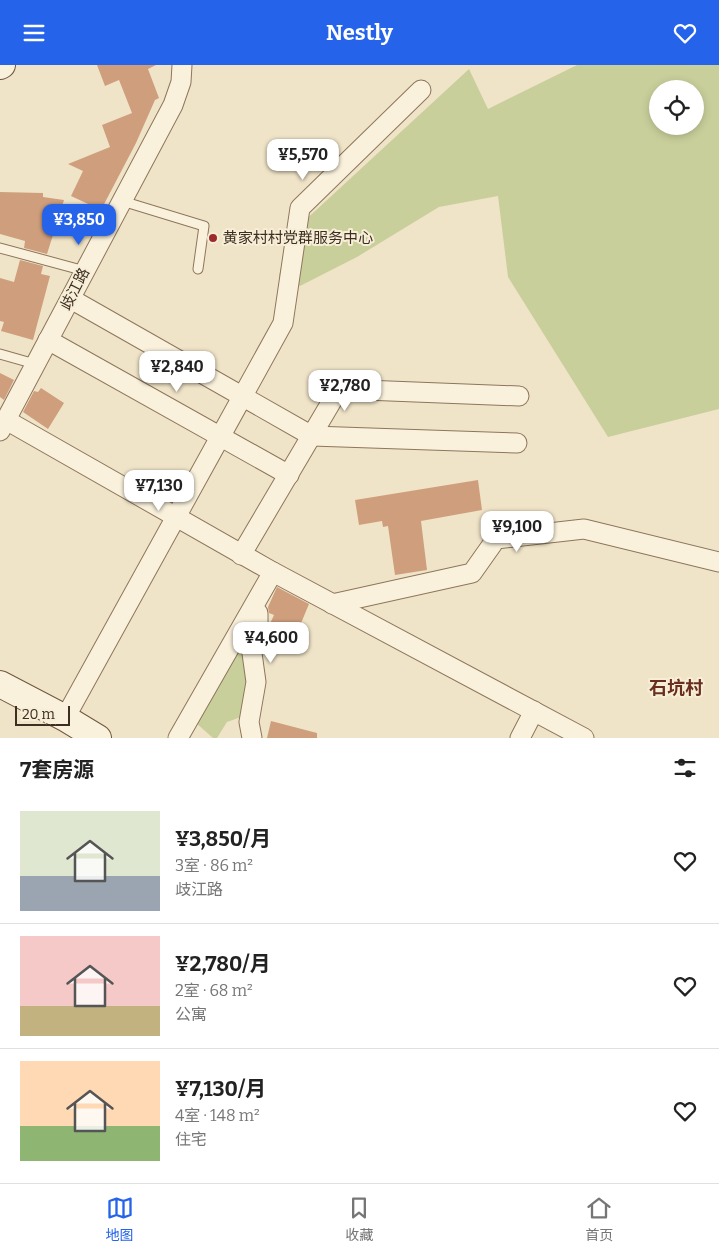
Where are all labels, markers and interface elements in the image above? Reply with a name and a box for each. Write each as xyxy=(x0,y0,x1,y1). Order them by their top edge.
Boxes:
icon: menu xyxy=(20,19,48,47)
text: Nestly xyxy=(326,19,393,46)
icon: heart xyxy=(671,19,699,47)
map controls xyxy=(649,80,704,135)
button: locate xyxy=(649,80,704,135)
pin: ¥5,570 xyxy=(262,139,344,181)
text: ¥5,570 xyxy=(278,145,328,164)
pin: ¥3,850 xyxy=(38,203,120,246)
text: ¥3,850 xyxy=(53,210,105,229)
place label: 黄家村村党群服务中心 xyxy=(223,229,373,247)
marker: 黄家村村党群服务中心 xyxy=(207,232,219,244)
street label: 歧江路 xyxy=(57,265,93,313)
pin: ¥2,840 xyxy=(136,351,218,393)
text: ¥2,840 xyxy=(150,357,204,376)
pin: ¥2,780 xyxy=(304,369,386,412)
text: ¥2,780 xyxy=(319,376,371,395)
pin: ¥7,130 xyxy=(118,469,200,512)
text: ¥7,130 xyxy=(135,476,183,495)
pin: ¥9,100 xyxy=(476,511,558,553)
text: ¥9,100 xyxy=(492,517,542,536)
pin: ¥4,600 xyxy=(230,621,312,664)
text: ¥4,600 xyxy=(244,628,298,647)
district label: 石坑村 xyxy=(649,677,703,699)
scale bar xyxy=(15,703,70,726)
text: 20 m xyxy=(22,706,55,723)
icon: filters xyxy=(671,754,699,782)
text: 7套房源 xyxy=(20,757,94,783)
text: ¥3,850/月 xyxy=(175,826,271,852)
icon: home xyxy=(60,831,120,891)
icon: heart xyxy=(671,847,699,875)
text: 3室 · 86 m² xyxy=(175,856,253,875)
text: 歧江路 xyxy=(175,880,223,899)
text: ¥2,780/月 xyxy=(175,951,270,977)
icon: home xyxy=(60,956,120,1016)
icon: heart xyxy=(671,972,699,1000)
text: 2室 · 68 m² xyxy=(175,981,253,1000)
text: 公寓 xyxy=(175,1005,207,1024)
text: ¥7,130/月 xyxy=(175,1076,266,1102)
icon: home xyxy=(60,1081,120,1141)
icon: heart xyxy=(671,1097,699,1125)
text: 4室 · 148 m² xyxy=(175,1106,260,1125)
text: 住宅 xyxy=(175,1130,207,1149)
tab: 地图 xyxy=(106,1194,134,1244)
tab: 收藏 xyxy=(345,1194,373,1244)
tab: 首页 xyxy=(585,1194,613,1244)

